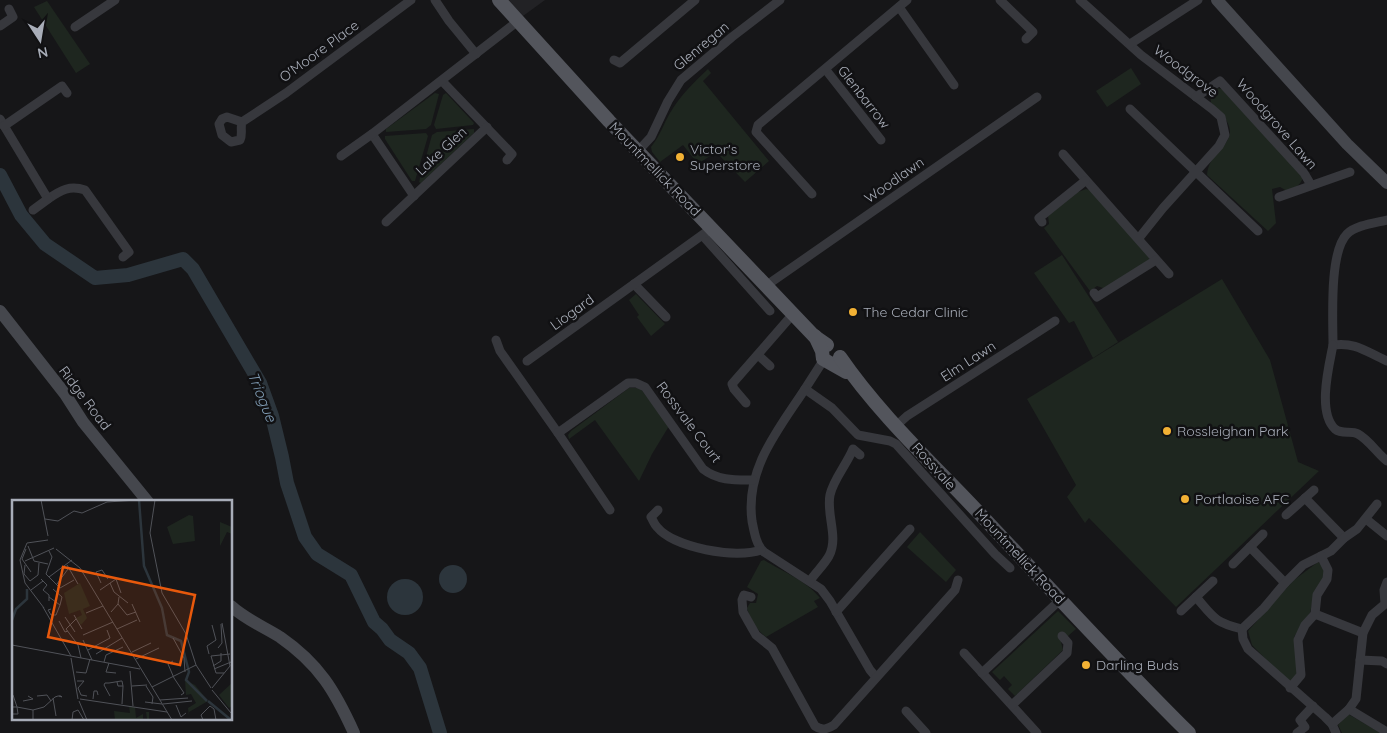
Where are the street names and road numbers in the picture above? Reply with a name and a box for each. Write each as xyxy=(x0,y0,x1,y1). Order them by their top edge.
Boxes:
street label: O'Moore Place xyxy=(276,16,362,86)
street label: Glenregan xyxy=(670,18,732,74)
street label: Woodgrove xyxy=(1150,41,1222,101)
street label: Glenbarrow xyxy=(834,62,895,133)
street label: Woodgrove Lawn xyxy=(1233,75,1321,173)
street label: Mountmellick Road xyxy=(605,118,705,220)
street label: Lake Glen xyxy=(412,123,470,179)
street label: Woodlawn xyxy=(861,153,927,207)
street label: Liogard xyxy=(547,290,597,334)
street label: Elm Lawn xyxy=(937,337,999,385)
street label: Ridge Road xyxy=(55,362,115,434)
street label: Rossvale Court xyxy=(653,378,726,466)
street label: Rossvale xyxy=(908,439,960,494)
street label: Mountmellick Road xyxy=(971,504,1069,608)

